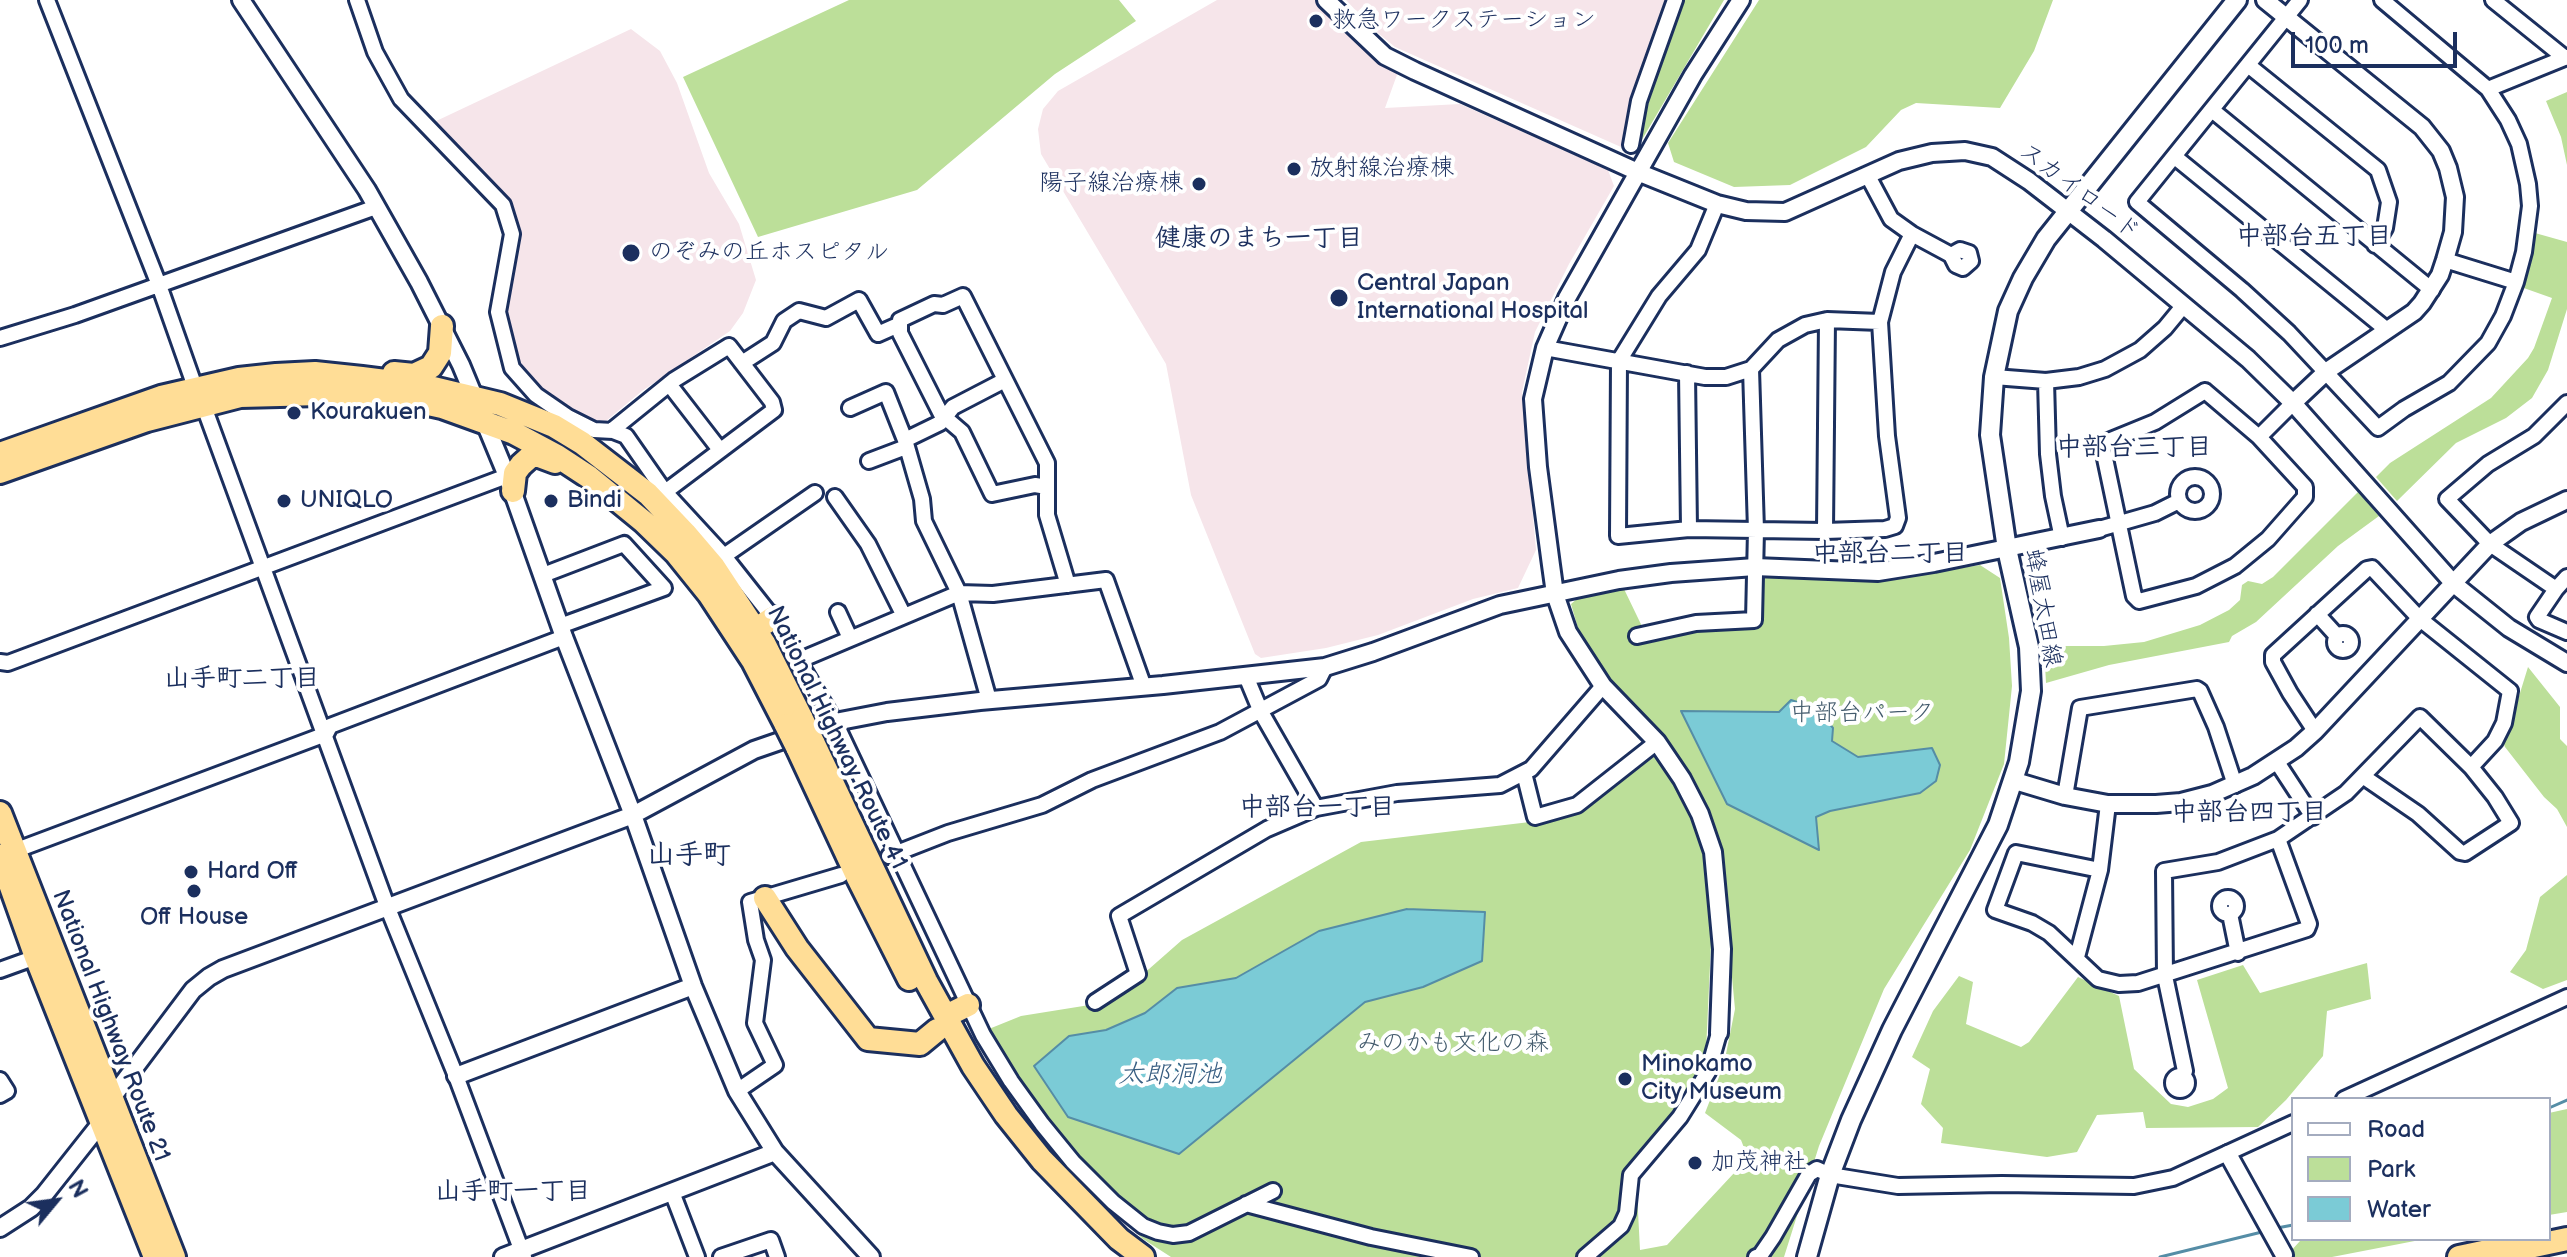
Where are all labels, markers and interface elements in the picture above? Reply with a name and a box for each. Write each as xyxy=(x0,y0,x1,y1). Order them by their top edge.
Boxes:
place label: 救急ワークステーション xyxy=(1332,7,1596,35)
marker: 救急ワークステーション xyxy=(1307,12,1325,30)
scale bar xyxy=(2295,16,2461,66)
text: 100 m xyxy=(2305,31,2369,60)
street label: スカイロード xyxy=(2013,137,2145,247)
place label: 放射線治療棟 xyxy=(1310,155,1454,183)
marker: 放射線治療棟 xyxy=(1285,160,1303,178)
place label: 陽子線治療棟 xyxy=(1039,170,1183,198)
marker: 陽子線治療棟 xyxy=(1190,175,1208,193)
district label: 中部台五丁目 xyxy=(2236,221,2392,253)
district label: 健康のまち一丁目 xyxy=(1155,223,1363,255)
place label: のぞみの丘ホスピタル xyxy=(649,239,889,267)
marker: のぞみの丘ホスピタル xyxy=(620,242,642,264)
place label: Central Japan International Hospital xyxy=(1357,270,1588,326)
marker: Central Japan International Hospital xyxy=(1328,287,1350,309)
place label: Kourakuen xyxy=(310,399,426,427)
marker: Kourakuen xyxy=(285,404,303,422)
district label: 中部台三丁目 xyxy=(2056,432,2212,464)
place label: UNIQLO xyxy=(300,487,393,515)
place label: Bindi xyxy=(567,487,622,515)
marker: UNIQLO xyxy=(275,492,293,510)
marker: Bindi xyxy=(542,492,560,510)
district label: 中部台二丁目 xyxy=(1812,538,1968,570)
street label: 蜂屋太田線 xyxy=(2017,546,2067,670)
street label: National Highway Route 41 xyxy=(760,602,912,874)
district label: 山手町二丁目 xyxy=(164,663,320,695)
park label: 中部台パーク xyxy=(1790,700,1934,728)
district label: 中部台一丁目 xyxy=(1239,792,1395,824)
district label: 中部台四丁目 xyxy=(2171,797,2327,829)
district label: 山手町 xyxy=(647,839,731,873)
place label: Hard Off xyxy=(207,858,298,886)
marker: Hard Off xyxy=(182,863,200,881)
marker: Off House xyxy=(185,882,203,900)
street label: National Highway Route 21 xyxy=(45,886,175,1166)
place label: Off House xyxy=(140,904,248,932)
park label: みのかも文化の森 xyxy=(1357,1030,1549,1058)
place label: Minokamo City Museum xyxy=(1641,1051,1782,1107)
water label: 太郎洞池 xyxy=(1118,1059,1222,1091)
marker: Minokamo City Museum xyxy=(1616,1070,1634,1088)
legend xyxy=(2291,1097,2551,1241)
text: Road xyxy=(2367,1115,2425,1144)
place label: 加茂神社 xyxy=(1711,1149,1807,1177)
marker: 加茂神社 xyxy=(1686,1154,1704,1172)
text: Park xyxy=(2367,1155,2415,1184)
north arrow xyxy=(16,1161,96,1241)
text: N xyxy=(62,1175,93,1203)
district label: 山手町一丁目 xyxy=(435,1176,591,1208)
text: Water xyxy=(2367,1195,2431,1224)

